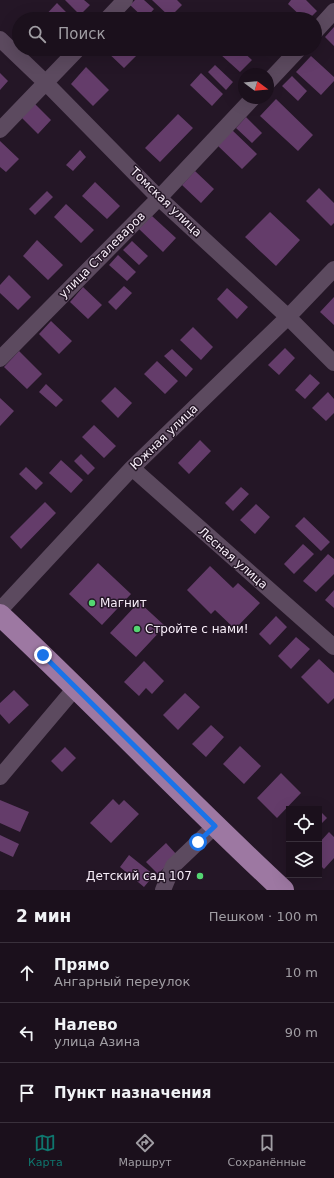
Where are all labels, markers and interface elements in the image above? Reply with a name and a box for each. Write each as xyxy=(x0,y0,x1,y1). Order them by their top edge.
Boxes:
search box xyxy=(12,12,322,56)
icon: search xyxy=(26,23,48,45)
text: Поиск xyxy=(58,25,106,43)
north arrow xyxy=(238,68,274,104)
street label: Томская улица xyxy=(127,164,205,240)
street label: улица Сталеваров xyxy=(56,209,148,301)
street label: Южная улица xyxy=(127,401,201,473)
street label: Лесная улица xyxy=(195,524,271,592)
place label: Магнит xyxy=(100,596,147,610)
marker: Магнит xyxy=(87,598,97,608)
place label: Стройте с нами! xyxy=(145,622,249,636)
marker: Стройте с нами! xyxy=(132,624,142,634)
route end xyxy=(34,646,52,664)
map controls xyxy=(286,806,322,878)
button: locate xyxy=(286,806,322,842)
route start xyxy=(189,833,207,851)
button: layers xyxy=(286,842,322,878)
place label: Детский сад 107 xyxy=(86,869,192,883)
marker: Детский сад 107 xyxy=(195,871,205,881)
text: 2 мин xyxy=(16,906,71,926)
text: Пешком · 100 m xyxy=(209,909,318,924)
text: Прямо xyxy=(54,956,110,974)
icon: ahead xyxy=(16,962,38,984)
text: 10 m xyxy=(285,965,318,980)
text: Ангарный переулок xyxy=(54,974,190,989)
text: Налево xyxy=(54,1016,118,1034)
icon: left xyxy=(16,1022,38,1044)
text: 90 m xyxy=(285,1025,318,1040)
text: улица Азина xyxy=(54,1034,140,1049)
icon: arrive xyxy=(16,1082,38,1104)
text: Пункт назначения xyxy=(54,1084,211,1102)
tab: Карта xyxy=(28,1132,63,1169)
tab: Маршрут xyxy=(119,1132,172,1169)
tab: Сохранённые xyxy=(228,1132,306,1169)

